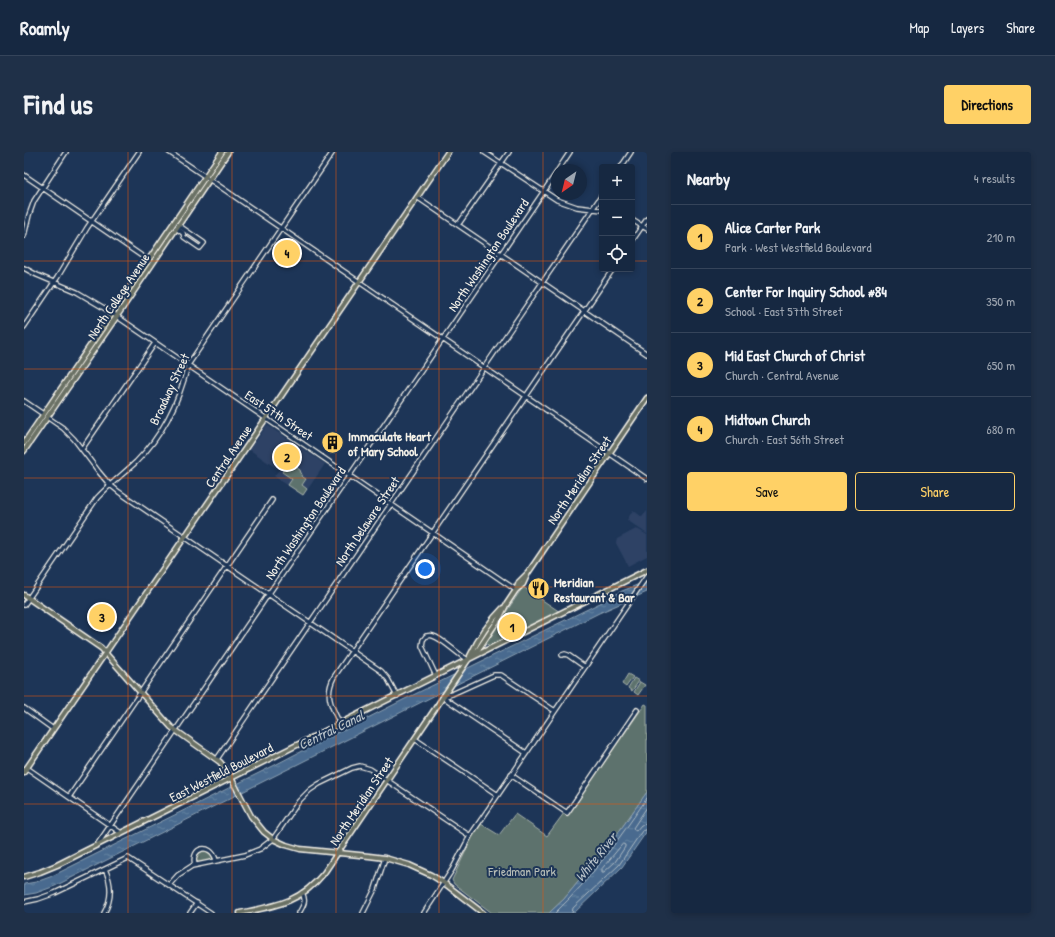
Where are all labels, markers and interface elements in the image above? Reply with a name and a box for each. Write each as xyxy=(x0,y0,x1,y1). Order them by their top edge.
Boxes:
text: Roamly xyxy=(20,15,70,41)
text: Map xyxy=(909,18,929,37)
text: Layers xyxy=(951,18,984,37)
text: Share xyxy=(1006,18,1035,37)
text: Find us xyxy=(24,85,93,123)
button: Directions xyxy=(944,85,1031,124)
north arrow xyxy=(551,164,587,200)
map controls xyxy=(599,164,635,272)
button: + xyxy=(599,164,635,200)
text: Nearby xyxy=(687,167,730,190)
text: 4 results xyxy=(974,169,1015,187)
street label: North Washington Boulevard xyxy=(443,195,533,315)
button: − xyxy=(599,200,635,236)
text: Alice Carter Park xyxy=(725,217,820,238)
text: 1 xyxy=(698,228,702,246)
text: 210 m xyxy=(987,228,1015,246)
button: locate xyxy=(599,236,635,272)
pin: 4 xyxy=(274,238,300,268)
text: Park · West Westfield Boulevard xyxy=(725,238,872,256)
street label: North College Avenue xyxy=(83,249,153,343)
text: Center For Inquiry School #84 xyxy=(725,281,887,302)
text: 2 xyxy=(697,292,703,310)
text: 350 m xyxy=(986,292,1015,310)
text: School · East 57th Street xyxy=(725,302,842,320)
text: Mid East Church of Christ xyxy=(725,345,865,366)
street label: Broadway Street xyxy=(145,350,194,428)
text: 3 xyxy=(697,356,703,374)
text: 650 m xyxy=(987,356,1015,374)
text: Church · Central Avenue xyxy=(725,366,839,384)
street label: East 57th Street xyxy=(241,386,317,445)
text: Midtown Church xyxy=(725,409,810,430)
text: 4 xyxy=(698,420,702,438)
text: 680 m xyxy=(987,420,1015,438)
street label: Central Avenue xyxy=(200,421,256,491)
place label: Immaculate Heart of Mary School xyxy=(348,427,432,461)
building icon: Immaculate Heart of Mary School xyxy=(319,430,345,456)
text: Church · East 56th Street xyxy=(725,430,844,448)
street label: North Meridian Street xyxy=(543,432,616,528)
pin: 2 xyxy=(274,442,300,472)
street label: North Washington Boulevard xyxy=(260,463,350,583)
street label: North Delaware Street xyxy=(330,472,404,569)
button: Save xyxy=(687,472,847,511)
button: Share xyxy=(855,472,1015,511)
your location xyxy=(415,559,435,579)
place label: Meridian Restaurant & Bar xyxy=(554,573,636,606)
restaurant icon: Meridian Restaurant & Bar xyxy=(526,576,552,602)
pin: 3 xyxy=(89,602,115,632)
pin: 1 xyxy=(499,612,525,642)
water label: Central Canal xyxy=(295,705,368,754)
street label: East Westfield Boulevard xyxy=(166,738,276,806)
street label: North Meridian Street xyxy=(325,753,398,849)
water label: White River xyxy=(570,827,622,885)
park label: Friedman Park xyxy=(487,862,556,880)

